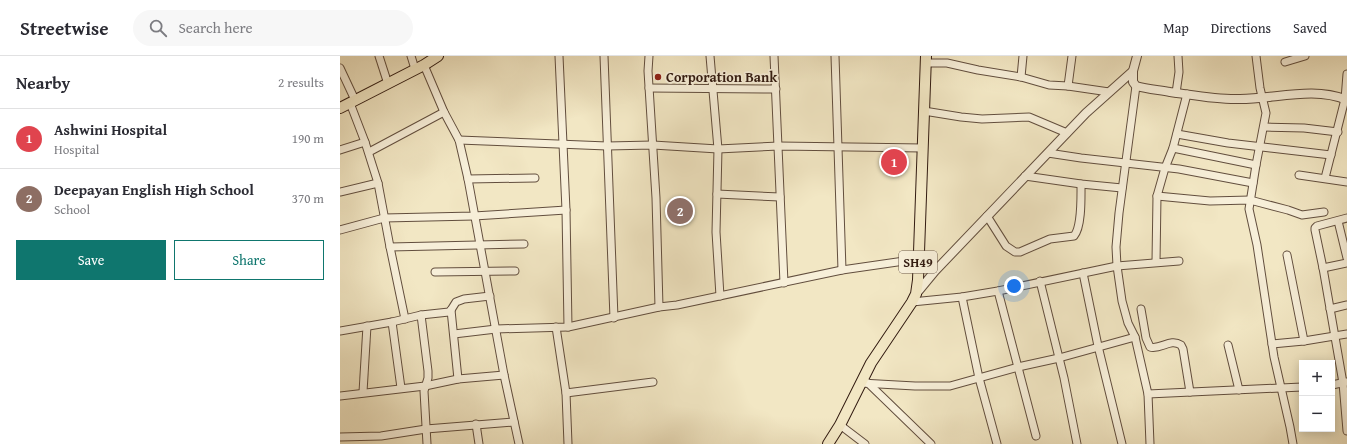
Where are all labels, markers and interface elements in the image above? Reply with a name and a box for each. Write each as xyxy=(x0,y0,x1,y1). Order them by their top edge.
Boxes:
search box xyxy=(133,10,413,46)
text: Streetwise xyxy=(20,14,109,42)
icon: search xyxy=(147,17,169,39)
text: Search here xyxy=(179,17,253,38)
text: Map xyxy=(1163,18,1189,38)
text: Directions xyxy=(1211,18,1271,38)
text: Saved xyxy=(1293,18,1327,38)
place label: Corporation Bank xyxy=(666,67,778,87)
text: Nearby xyxy=(16,70,70,95)
marker: Corporation Bank xyxy=(653,72,663,82)
text: 2 results xyxy=(278,73,324,92)
text: Ashwini Hospital xyxy=(54,119,167,140)
text: 1 xyxy=(26,129,32,148)
text: 190 m xyxy=(292,129,324,148)
text: Hospital xyxy=(54,140,99,159)
pin: 1 xyxy=(881,147,907,177)
text: Deepayan English High School xyxy=(54,179,254,200)
text: 2 xyxy=(26,189,32,208)
text: 370 m xyxy=(292,189,324,208)
pin: 2 xyxy=(667,196,693,226)
text: School xyxy=(54,200,90,219)
button: Save xyxy=(16,240,166,280)
button: Share xyxy=(174,240,324,280)
road number: SH49 xyxy=(899,251,937,273)
your location xyxy=(1004,276,1024,296)
map controls xyxy=(1299,360,1335,432)
button: + xyxy=(1299,360,1335,396)
button: − xyxy=(1299,396,1335,432)

